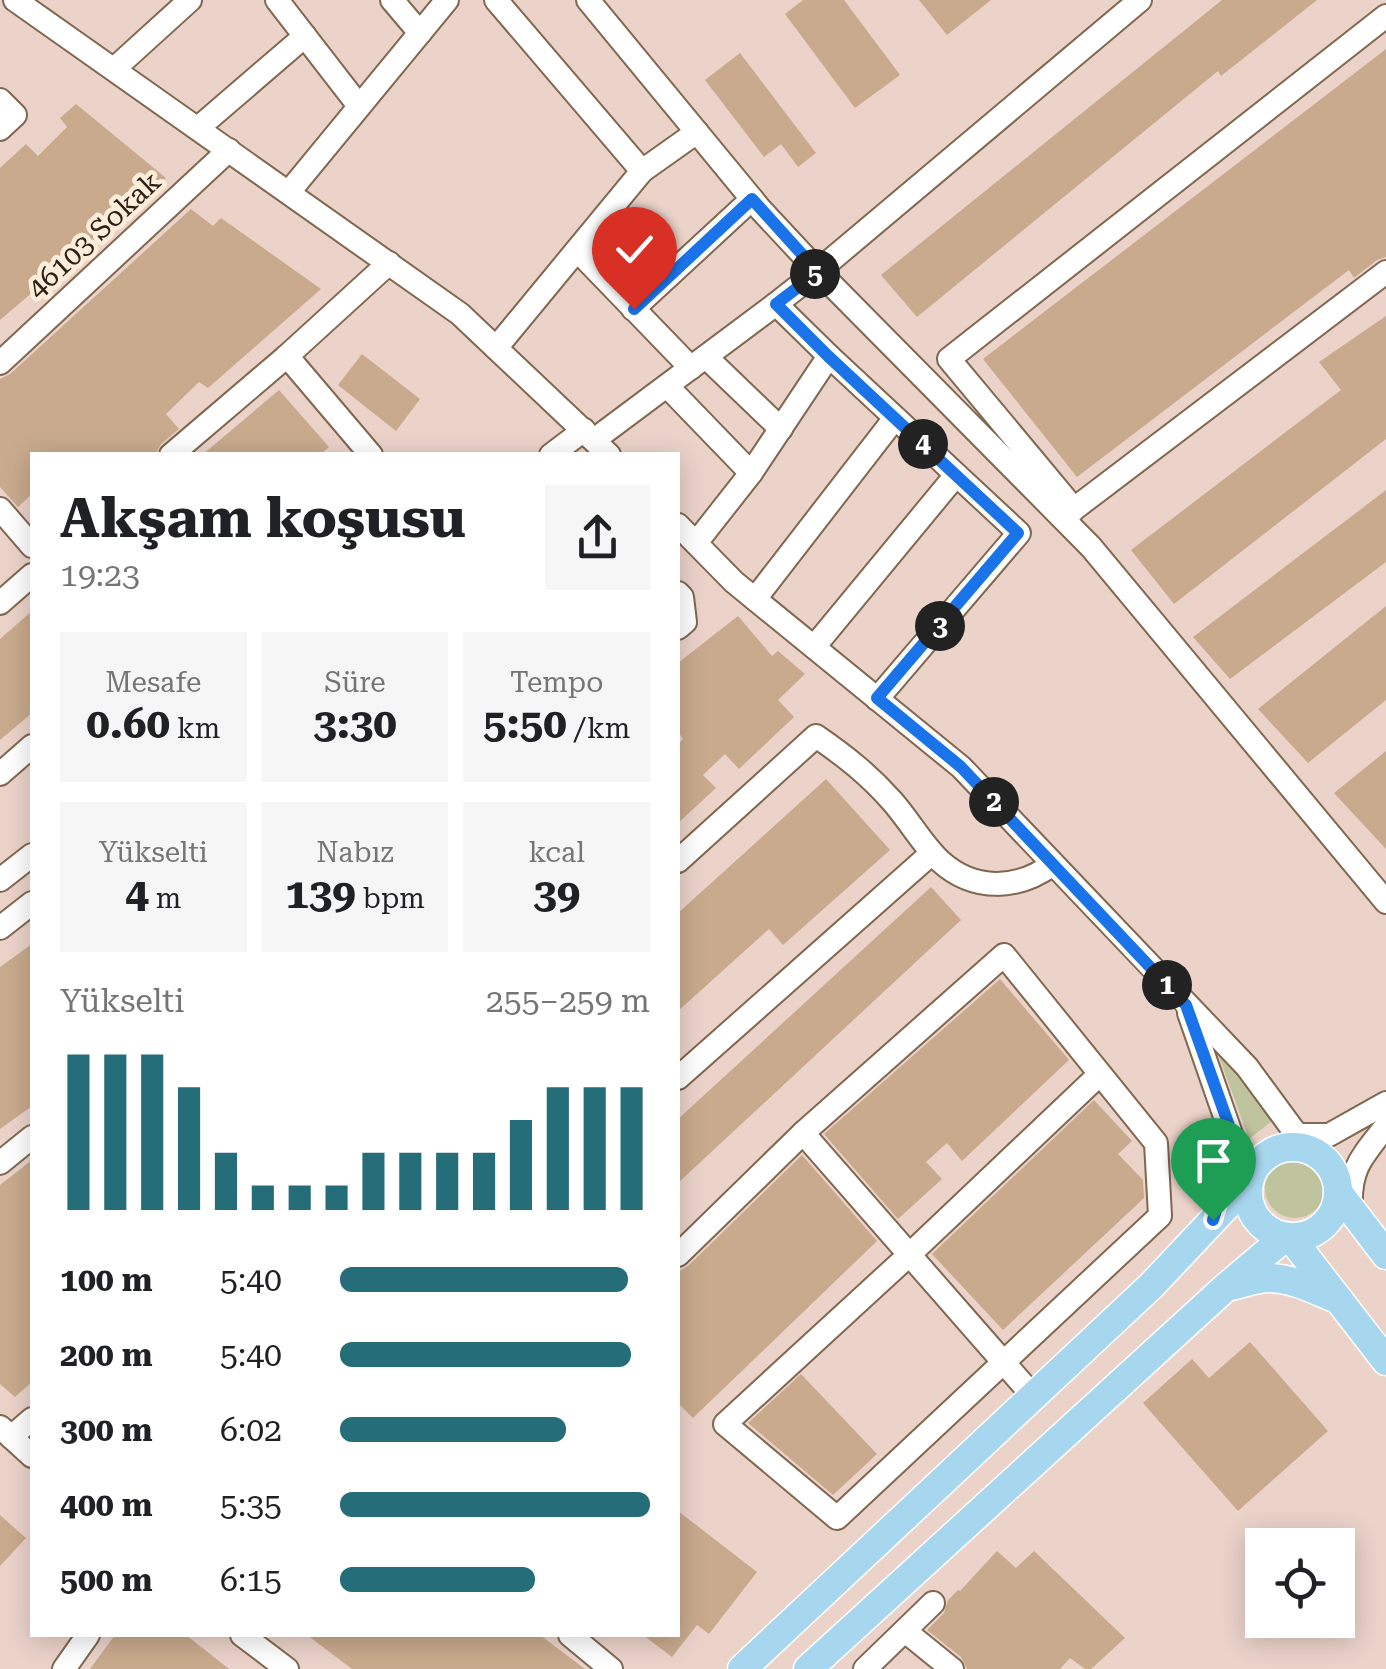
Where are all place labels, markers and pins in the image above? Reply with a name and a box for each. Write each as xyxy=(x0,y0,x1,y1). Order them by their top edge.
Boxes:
pin xyxy=(592,207,677,310)
pin: 5 xyxy=(790,249,840,299)
pin: 4 xyxy=(898,419,948,469)
pin: 3 xyxy=(915,601,965,651)
pin: 2 xyxy=(969,777,1019,827)
pin: 1 xyxy=(1142,960,1192,1010)
pin xyxy=(1171,1118,1256,1221)

